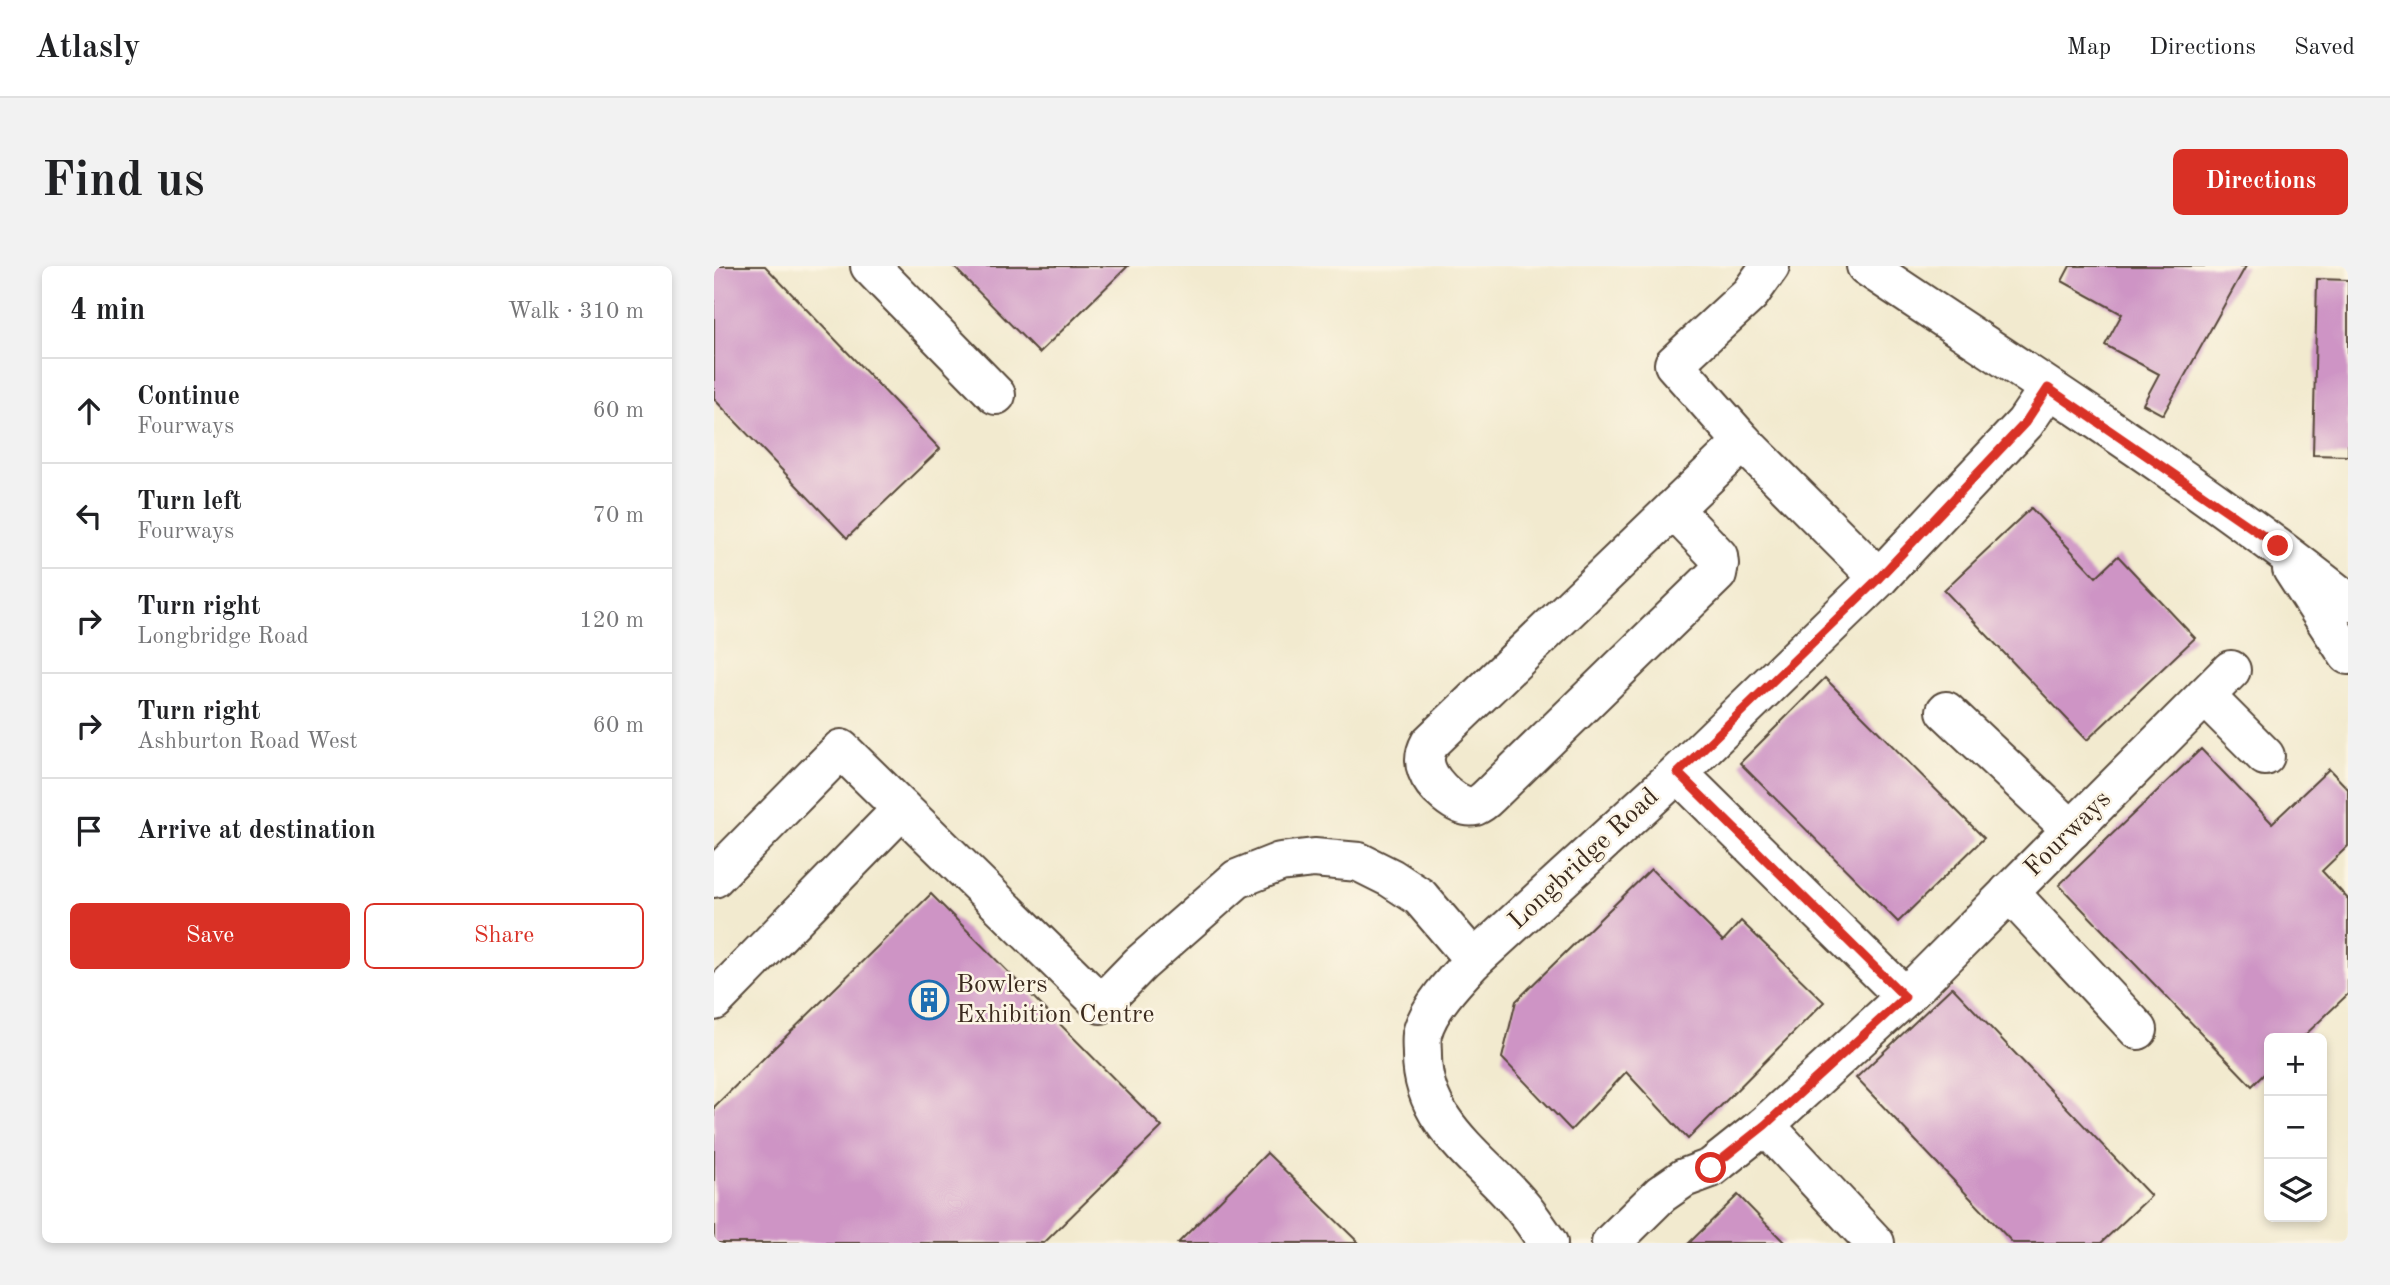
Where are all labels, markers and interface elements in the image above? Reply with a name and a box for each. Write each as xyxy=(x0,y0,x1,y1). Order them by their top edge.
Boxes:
text: Atlasly xyxy=(35,32,140,65)
text: Map xyxy=(2067,36,2111,60)
text: Directions xyxy=(2149,36,2256,60)
text: Saved xyxy=(2294,36,2355,60)
button: Directions xyxy=(2173,149,2348,215)
text: Find us xyxy=(42,158,205,207)
text: 4 min xyxy=(70,296,145,326)
text: Walk · 310 m xyxy=(508,300,644,323)
text: Continue xyxy=(137,384,240,410)
icon: ahead xyxy=(70,392,108,430)
text: 60 m xyxy=(593,399,644,422)
text: Fourways xyxy=(137,415,234,438)
text: Turn left xyxy=(137,489,242,515)
icon: left xyxy=(70,497,108,535)
text: 70 m xyxy=(593,504,644,527)
text: Fourways xyxy=(137,520,234,543)
route end xyxy=(2262,530,2293,561)
text: Turn right xyxy=(137,594,260,620)
icon: right xyxy=(70,602,108,640)
text: 120 m xyxy=(579,609,644,632)
text: Longbridge Road xyxy=(137,625,309,648)
text: Turn right xyxy=(137,699,260,725)
icon: right xyxy=(70,707,108,745)
text: 60 m xyxy=(593,714,644,737)
text: Ashburton Road West xyxy=(137,730,358,753)
street label: Longbridge Road xyxy=(1504,783,1664,935)
street label: Fourways xyxy=(2020,786,2116,882)
icon: arrive xyxy=(70,812,108,850)
text: Arrive at destination xyxy=(137,818,376,844)
button: Save xyxy=(70,903,350,969)
button: Share xyxy=(364,903,644,969)
place label: Bowlers Exhibition Centre xyxy=(956,972,1154,1028)
building icon: Bowlers Exhibition Centre xyxy=(908,979,950,1021)
map controls xyxy=(2264,1033,2327,1222)
button: + xyxy=(2264,1033,2327,1096)
button: − xyxy=(2264,1096,2327,1159)
route start xyxy=(1695,1152,1726,1183)
button: layers xyxy=(2264,1159,2327,1222)

